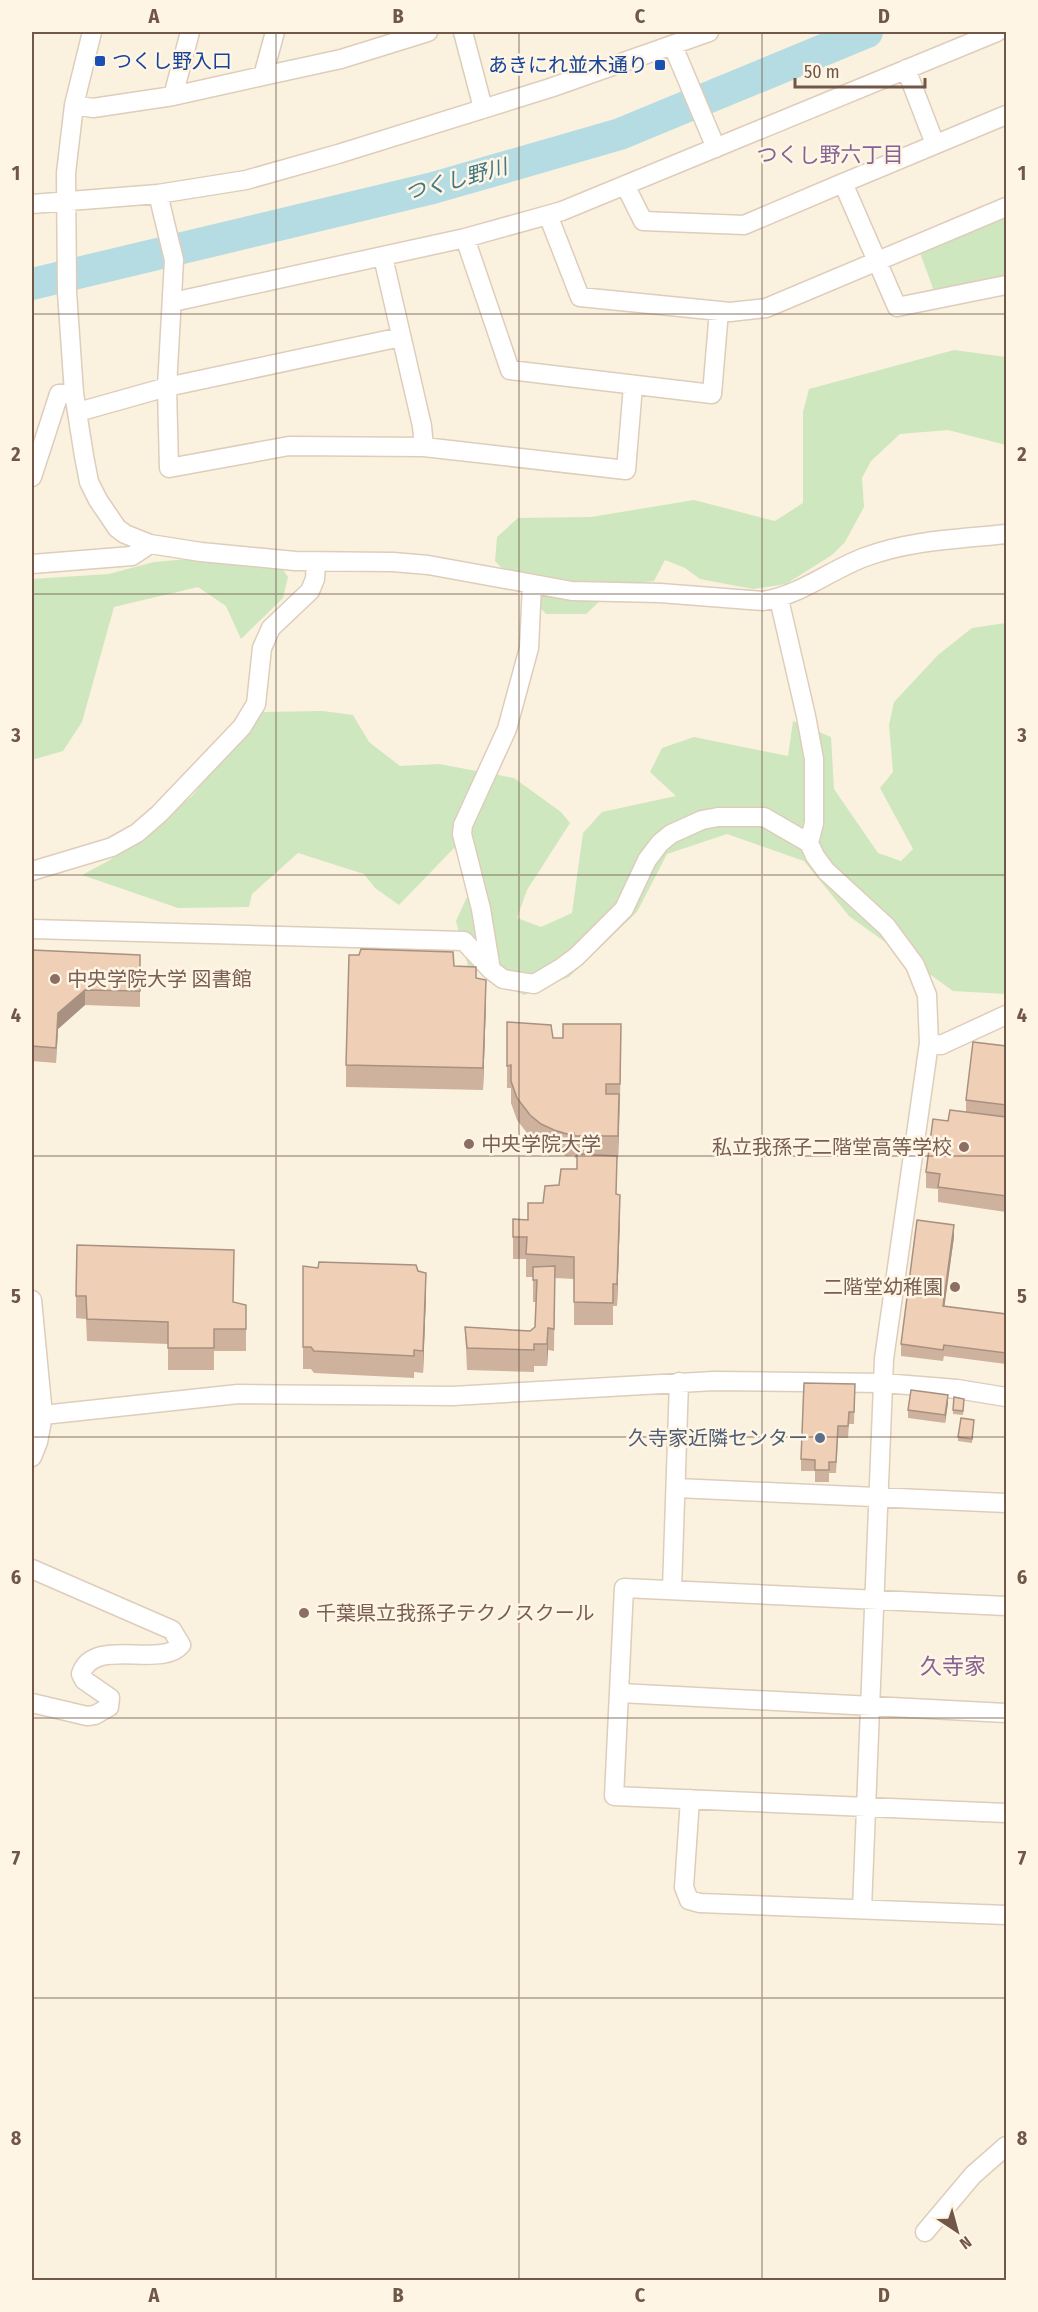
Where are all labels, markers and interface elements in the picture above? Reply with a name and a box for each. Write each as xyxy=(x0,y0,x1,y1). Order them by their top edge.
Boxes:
text: A xyxy=(148,4,161,28)
text: B xyxy=(392,4,404,28)
text: C xyxy=(635,4,646,28)
text: D xyxy=(878,4,890,28)
place label: つくし野入口 xyxy=(112,49,232,73)
scale bar xyxy=(795,51,926,89)
place label: あきにれ並木通り xyxy=(488,53,648,77)
marker: つくし野入口 xyxy=(93,54,107,68)
marker: あきにれ並木通り xyxy=(653,58,667,72)
text: 50 m xyxy=(804,61,840,83)
district label: つくし野六丁目 xyxy=(757,142,904,168)
water label: つくし野川 xyxy=(402,153,512,206)
text: 1 xyxy=(12,161,20,185)
text: 1 xyxy=(1018,161,1026,185)
text: 2 xyxy=(10,442,21,466)
text: 2 xyxy=(1016,442,1027,466)
text: 3 xyxy=(10,723,21,747)
text: 3 xyxy=(1016,723,1027,747)
place label: 中央学院大学 図書館 xyxy=(67,967,252,991)
marker: 中央学院大学 図書館 xyxy=(48,972,62,986)
text: 4 xyxy=(11,1003,21,1027)
text: 4 xyxy=(1017,1003,1027,1027)
place label: 中央学院大学 xyxy=(481,1132,601,1156)
place label: 私立我孫子二階堂高等学校 xyxy=(712,1135,952,1159)
marker: 中央学院大学 xyxy=(462,1137,476,1151)
marker: 私立我孫子二階堂高等学校 xyxy=(957,1140,971,1154)
place label: 二階堂幼稚園 xyxy=(823,1275,943,1299)
marker: 二階堂幼稚園 xyxy=(948,1280,962,1294)
text: 5 xyxy=(11,1284,21,1308)
text: 5 xyxy=(1017,1284,1027,1308)
place label: 久寺家近隣センター xyxy=(628,1426,808,1450)
marker: 久寺家近隣センター xyxy=(813,1431,827,1445)
text: 6 xyxy=(11,1565,21,1589)
text: 6 xyxy=(1017,1565,1027,1589)
place label: 千葉県立我孫子テクノスクール xyxy=(316,1601,595,1625)
marker: 千葉県立我孫子テクノスクール xyxy=(297,1606,311,1620)
district label: 久寺家 xyxy=(920,1653,986,1680)
text: 7 xyxy=(12,1846,21,1870)
text: 7 xyxy=(1018,1846,1027,1870)
text: 8 xyxy=(11,2126,22,2150)
text: 8 xyxy=(1017,2126,1028,2150)
north arrow xyxy=(927,2201,987,2261)
text: N xyxy=(956,2232,975,2253)
text: A xyxy=(148,2283,161,2307)
text: B xyxy=(392,2283,404,2307)
text: C xyxy=(635,2283,646,2307)
text: D xyxy=(878,2283,890,2307)

